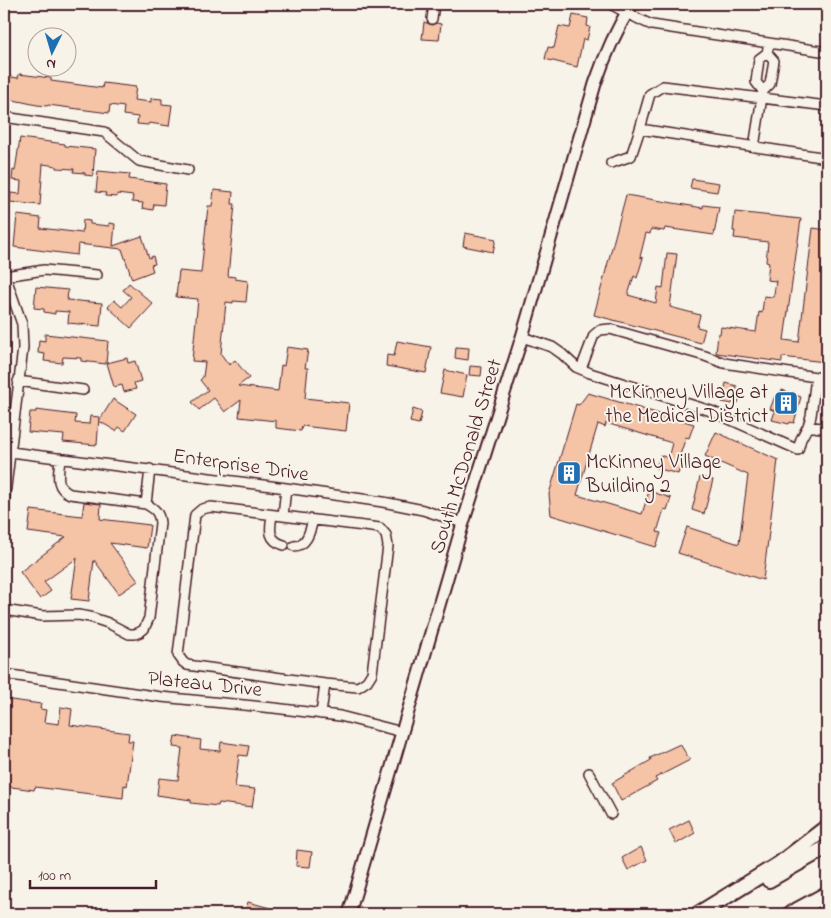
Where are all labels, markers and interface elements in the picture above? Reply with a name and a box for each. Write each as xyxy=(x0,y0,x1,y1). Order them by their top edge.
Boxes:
north arrow xyxy=(28,28,78,78)
text: N xyxy=(45,53,57,74)
street label: South McDonald Street xyxy=(423,356,511,558)
place label: McKinney Village at the Medical District xyxy=(606,378,768,432)
building icon: McKinney Village at the Medical District xyxy=(773,390,799,416)
street label: Enterprise Drive xyxy=(171,442,311,490)
place label: McKinney Village Building 2 xyxy=(585,448,722,504)
building icon: McKinney Village Building 2 xyxy=(556,460,582,486)
street label: Plateau Drive xyxy=(146,664,264,706)
scale bar xyxy=(30,858,156,890)
text: 100 m xyxy=(38,865,71,887)

